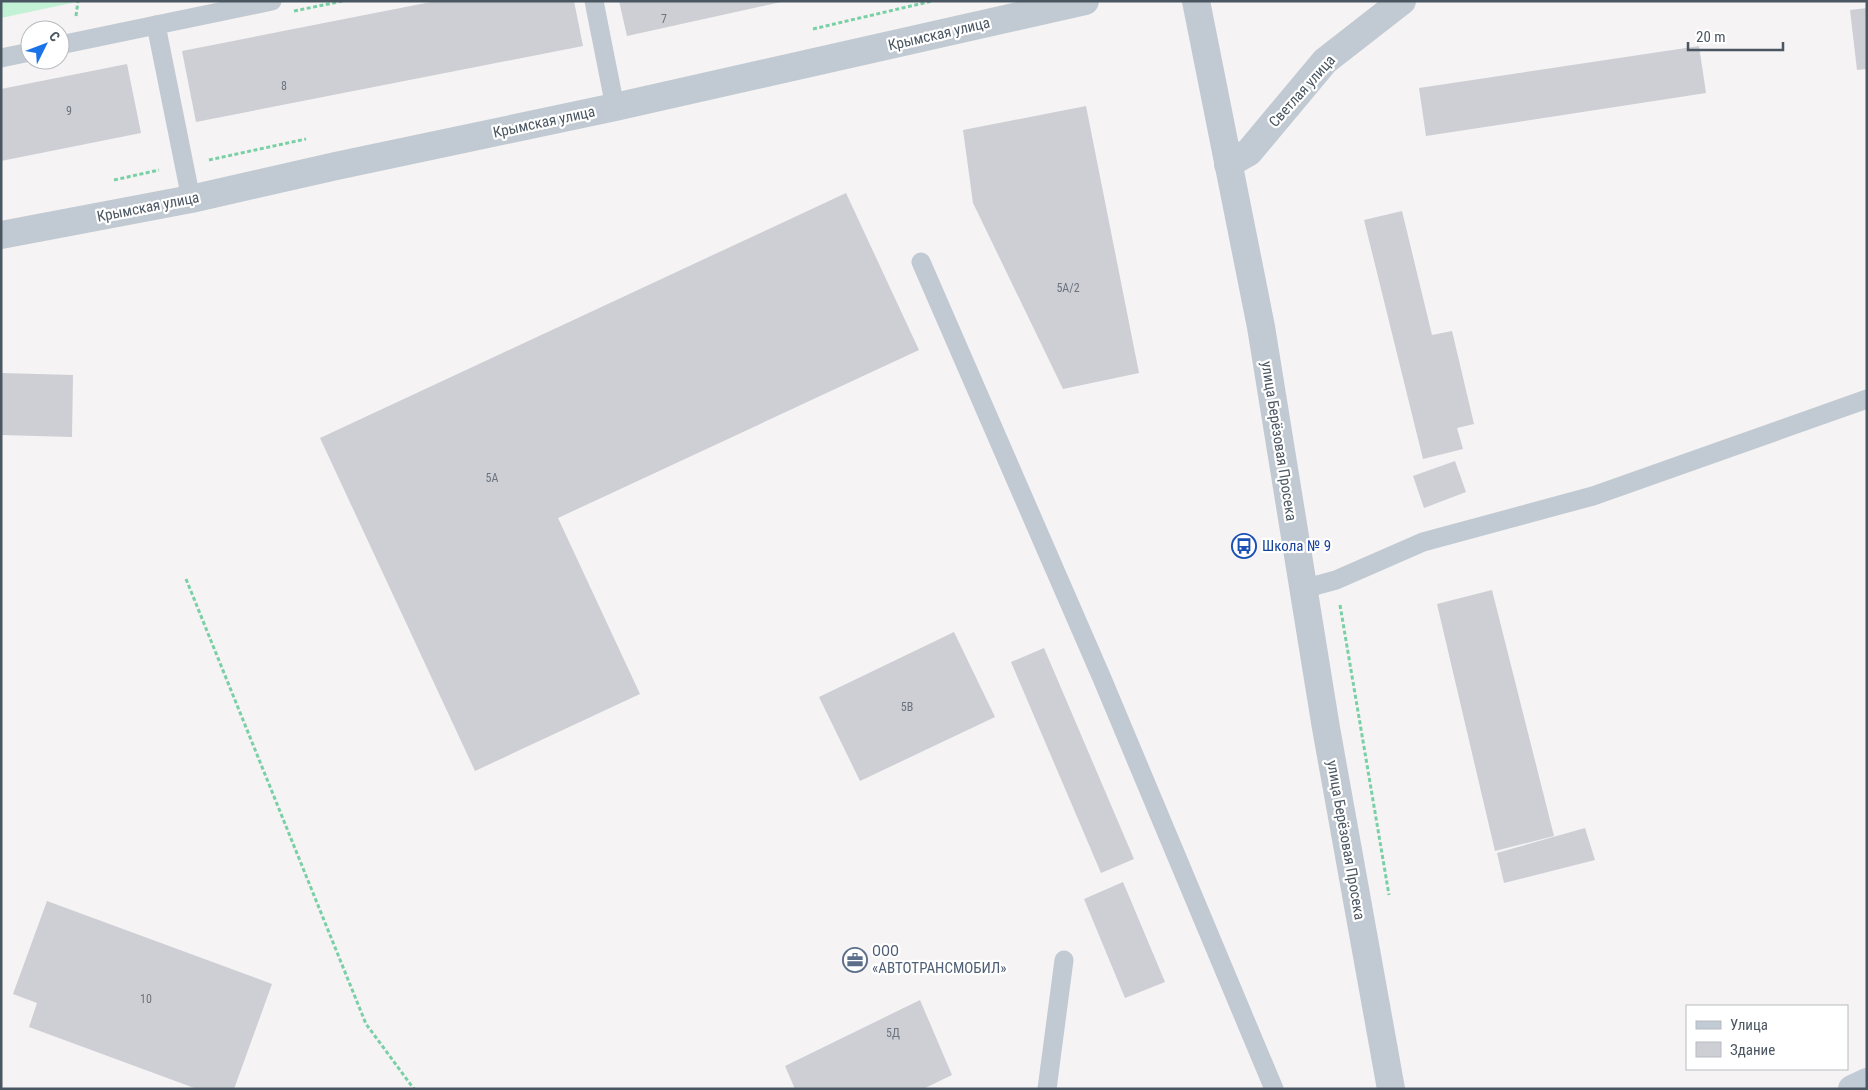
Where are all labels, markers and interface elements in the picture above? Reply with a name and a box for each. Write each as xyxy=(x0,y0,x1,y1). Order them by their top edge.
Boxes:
house number: 7 xyxy=(661,12,667,26)
street label: Крымская улица xyxy=(886,14,992,54)
north arrow xyxy=(20,20,70,70)
scale bar xyxy=(1688,20,1783,52)
text: С xyxy=(46,28,63,45)
text: 20 m xyxy=(1696,28,1726,46)
street label: Светлая улица xyxy=(1265,51,1339,131)
house number: 8 xyxy=(281,79,287,93)
street label: Крымская улица xyxy=(491,102,597,142)
house number: 9 xyxy=(66,104,72,118)
street label: Крымская улица xyxy=(95,188,201,226)
house number: 5А/2 xyxy=(1056,281,1080,295)
street label: улица Берёзовая Просека xyxy=(1257,360,1301,522)
house number: 5А xyxy=(486,471,499,485)
bus stop icon: Школа № 9 xyxy=(1231,533,1257,559)
place label: Школа № 9 xyxy=(1262,537,1331,555)
house number: 5В xyxy=(901,700,913,714)
street label: улица Берёзовая Просека xyxy=(1323,759,1369,921)
place label: ООО «АВТОТРАНСМОБИЛ» xyxy=(872,942,1006,977)
office icon: ООО «АВТОТРАНСМОБИЛ» xyxy=(842,947,868,973)
house number: 10 xyxy=(140,992,152,1006)
legend xyxy=(1686,1005,1848,1070)
text: Улица xyxy=(1730,1016,1768,1034)
house number: 5Д xyxy=(886,1026,900,1040)
text: Здание xyxy=(1730,1041,1775,1059)

